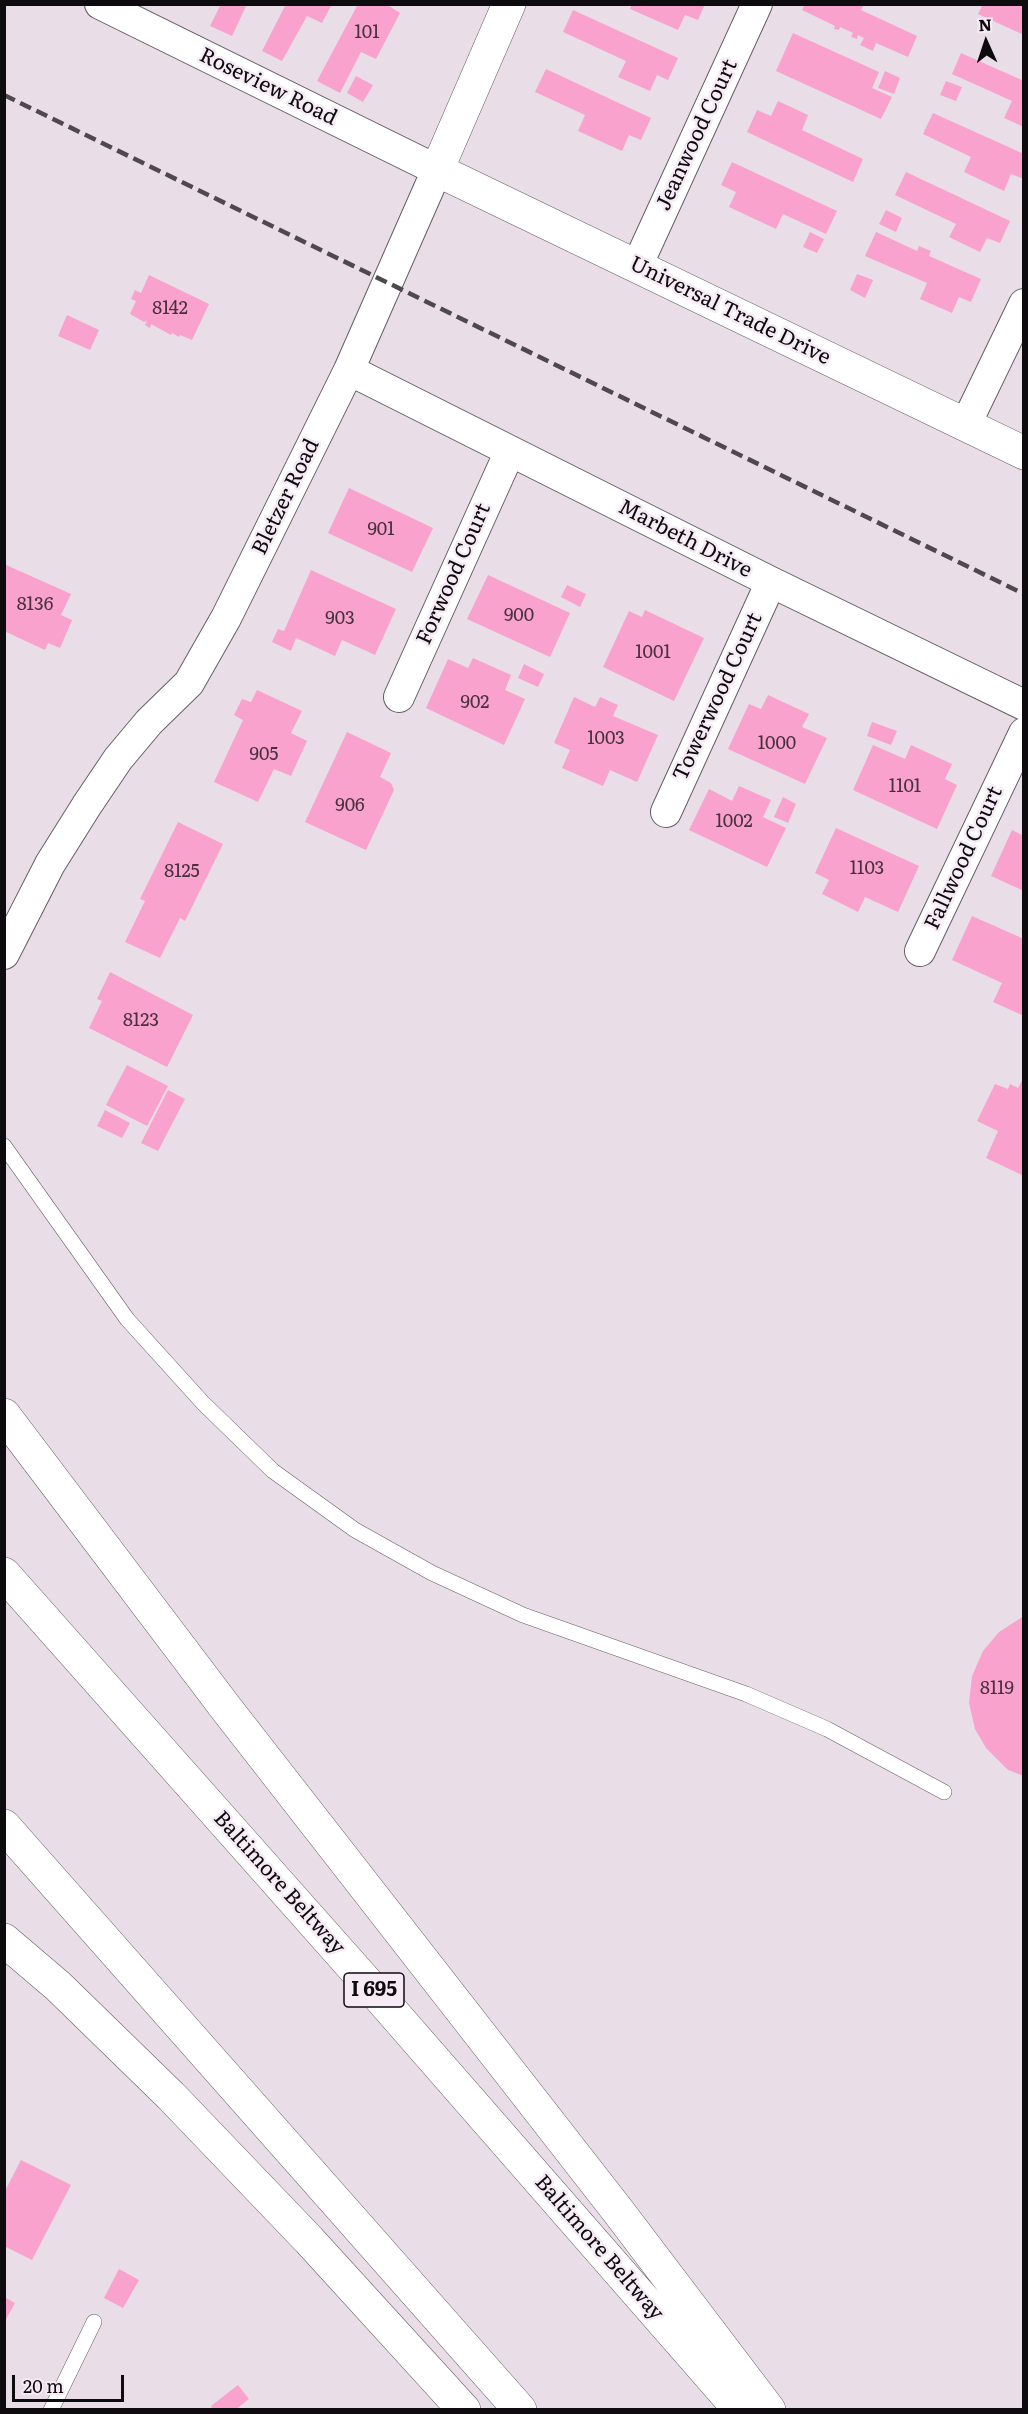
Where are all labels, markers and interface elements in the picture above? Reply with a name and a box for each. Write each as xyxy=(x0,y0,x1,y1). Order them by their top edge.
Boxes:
north arrow xyxy=(956,12,1016,72)
text: N xyxy=(978,12,992,36)
house number: 101 xyxy=(354,22,380,44)
street label: Roseview Road xyxy=(195,43,341,131)
street label: Jeanwood Court xyxy=(651,55,743,215)
street label: Universal Trade Drive xyxy=(625,251,835,371)
house number: 8142 xyxy=(152,298,188,320)
street label: Bletzer Road xyxy=(247,435,325,559)
street label: Marbeth Drive xyxy=(614,495,756,583)
street label: Forwood Court xyxy=(412,499,496,649)
house number: 901 xyxy=(367,519,395,541)
house number: 8136 xyxy=(17,594,53,616)
house number: 900 xyxy=(504,605,534,627)
house number: 903 xyxy=(325,608,355,630)
street label: Towerwood Court xyxy=(668,609,768,785)
house number: 1001 xyxy=(635,642,671,664)
house number: 902 xyxy=(461,692,489,714)
house number: 1003 xyxy=(587,728,625,750)
house number: 1000 xyxy=(758,733,796,755)
house number: 905 xyxy=(250,744,278,766)
house number: 1101 xyxy=(889,776,921,798)
street label: Fallwood Court xyxy=(920,782,1008,934)
house number: 906 xyxy=(335,795,365,817)
house number: 1002 xyxy=(715,811,753,833)
house number: 1103 xyxy=(850,858,884,880)
house number: 8125 xyxy=(164,861,200,883)
house number: 8123 xyxy=(123,1010,159,1032)
house number: 8119 xyxy=(980,1678,1014,1700)
street label: Baltimore Beltway xyxy=(208,1806,350,1960)
road number: I 695 xyxy=(344,1973,404,2007)
street label: Baltimore Beltway xyxy=(529,2170,669,2326)
scale bar xyxy=(15,2363,128,2401)
text: 20 m xyxy=(23,2372,64,2399)

